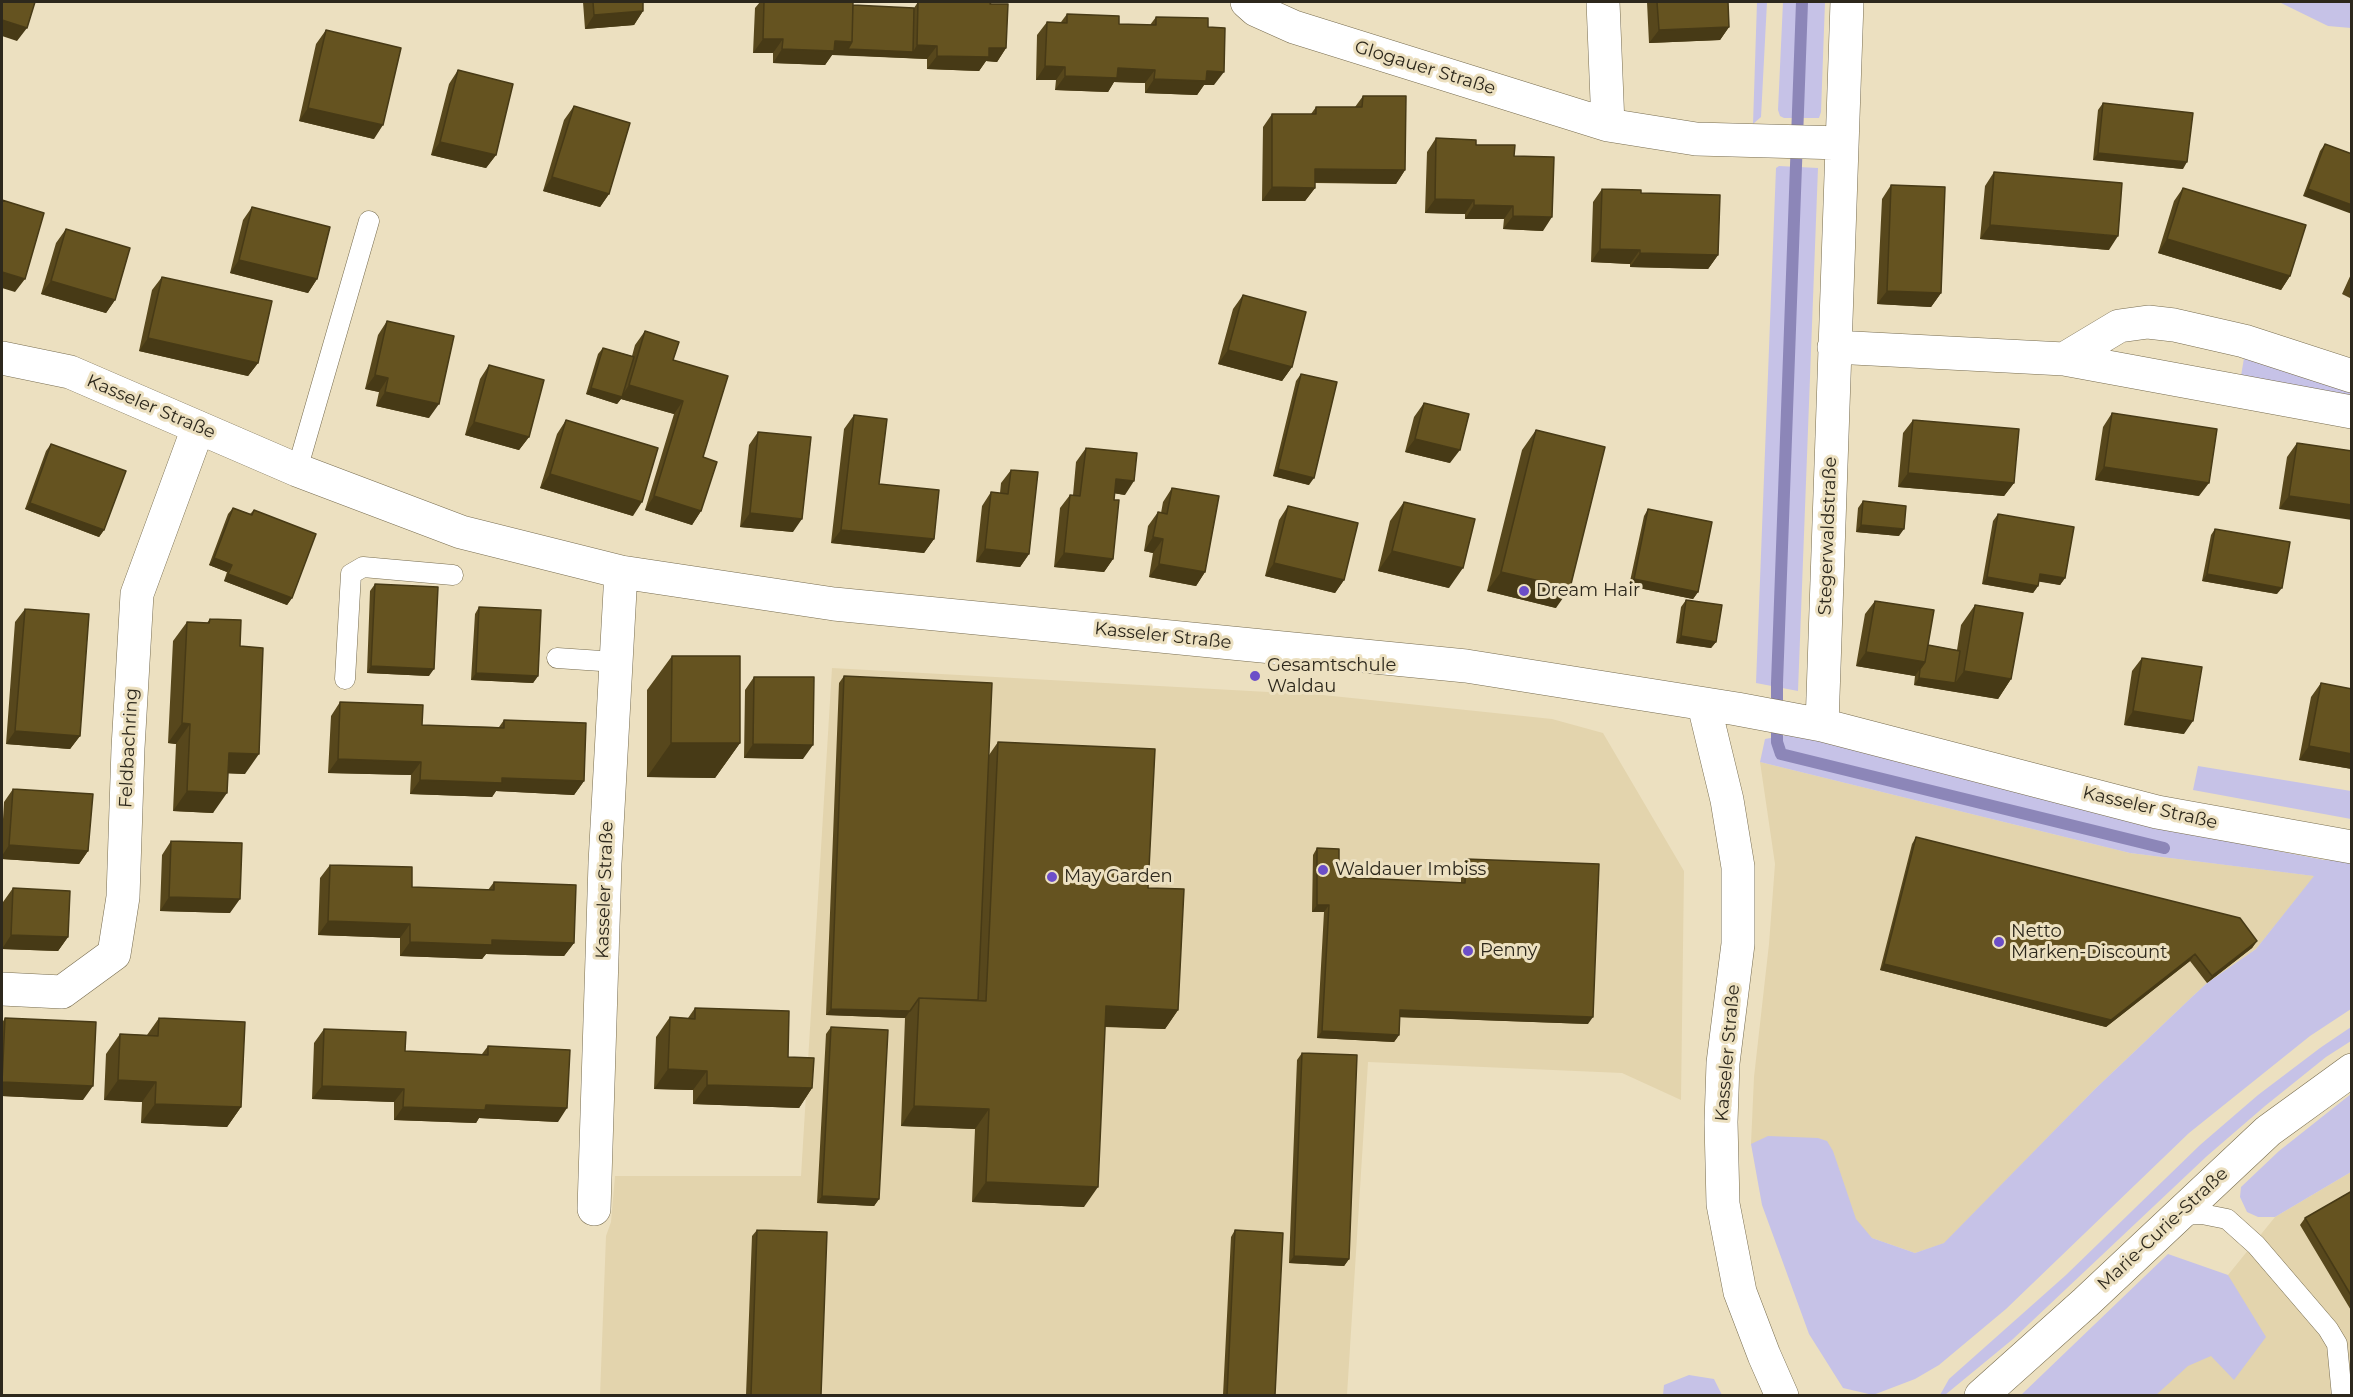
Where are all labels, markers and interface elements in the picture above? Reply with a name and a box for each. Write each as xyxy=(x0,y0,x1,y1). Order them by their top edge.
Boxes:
street label: Glogauer Straße xyxy=(1352,36,1498,100)
street label: Kasseler Straße xyxy=(83,370,219,444)
street label: Stegerwaldstraße xyxy=(1814,456,1842,616)
place label: Dream Hair xyxy=(1536,580,1640,602)
marker: Dream Hair xyxy=(1517,584,1531,598)
street label: Kasseler Straße xyxy=(1093,618,1233,654)
place label: Gesamtschule Waldau xyxy=(1267,655,1396,698)
marker: Gesamtschule Waldau xyxy=(1248,669,1262,683)
street label: Feldbachring xyxy=(115,687,143,809)
street label: Kasseler Straße xyxy=(2081,782,2219,834)
street label: Kasseler Straße xyxy=(592,821,618,959)
place label: Waldauer Imbiss xyxy=(1335,859,1486,881)
marker: Waldauer Imbiss xyxy=(1316,863,1330,877)
place label: May Garden xyxy=(1064,866,1173,888)
marker: May Garden xyxy=(1045,870,1059,884)
place label: Netto Marken-Discount xyxy=(2011,921,2168,964)
marker: Netto Marken-Discount xyxy=(1992,935,2006,949)
place label: Penny xyxy=(1480,940,1537,962)
marker: Penny xyxy=(1461,944,1475,958)
street label: Kasseler Straße xyxy=(1711,984,1745,1122)
street label: Marie-Curie-Straße xyxy=(2093,1163,2233,1295)

